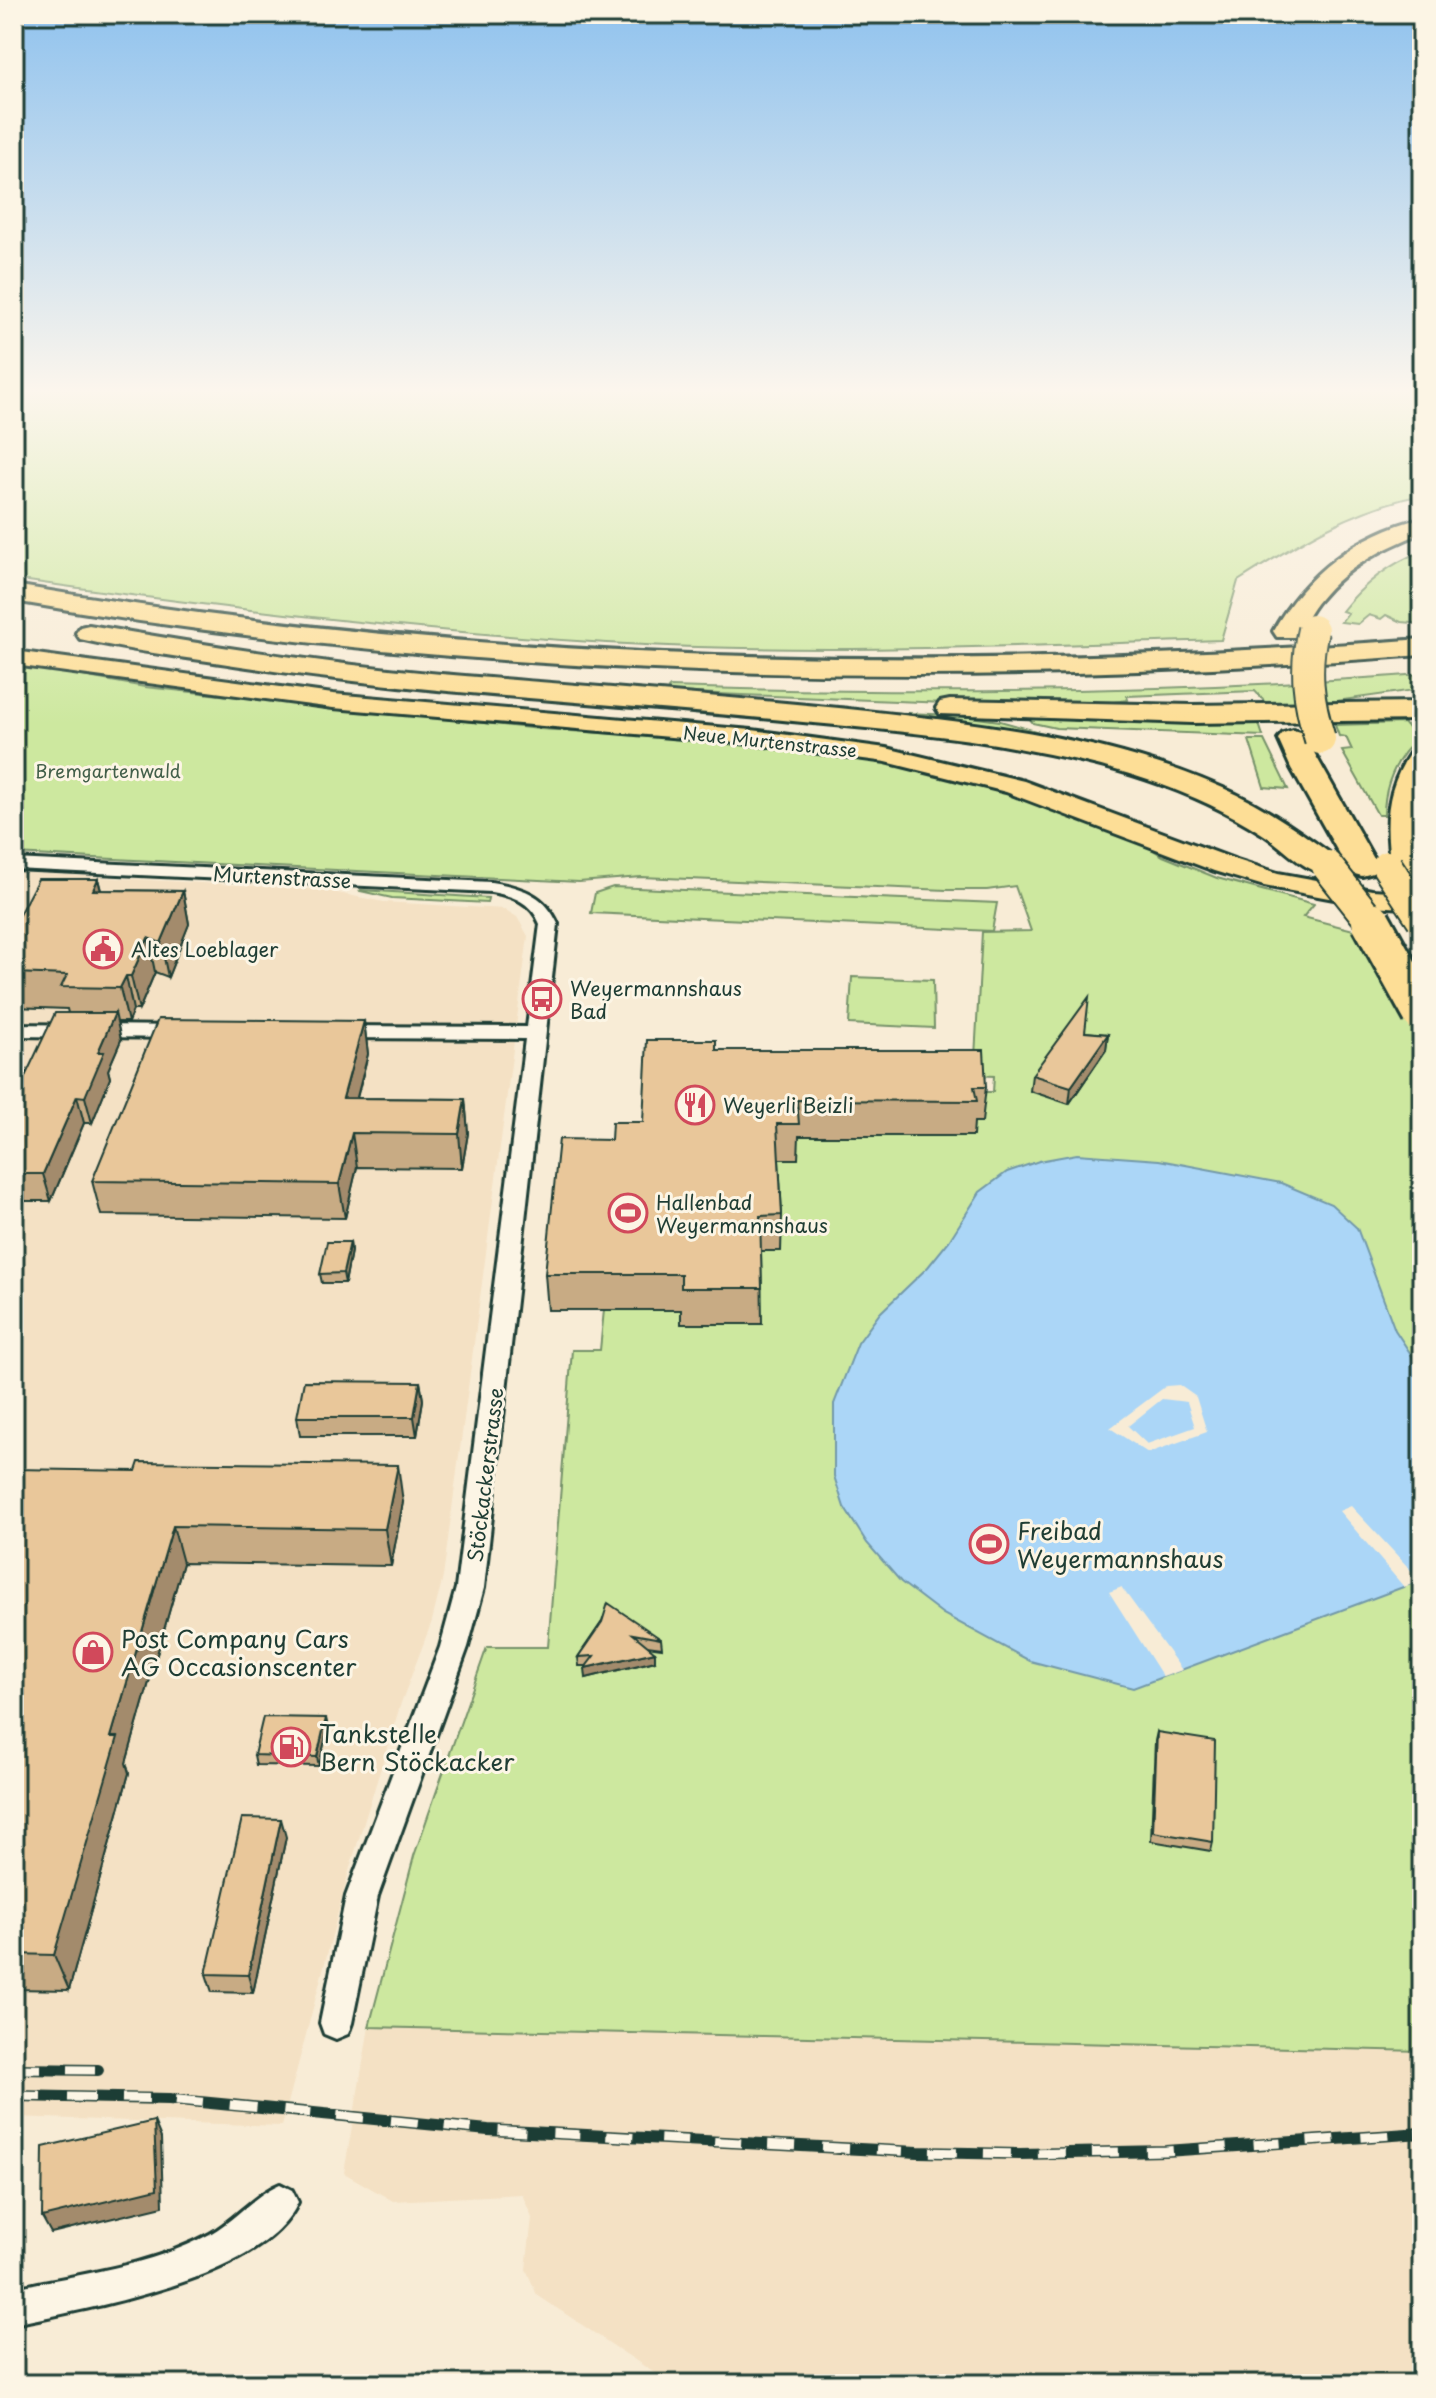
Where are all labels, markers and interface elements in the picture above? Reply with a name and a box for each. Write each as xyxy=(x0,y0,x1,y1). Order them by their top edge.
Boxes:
street label: Neue Murtenstrasse xyxy=(682,718,858,764)
park label: Bremgartenwald xyxy=(35,757,181,784)
street label: Murtenstrasse xyxy=(212,858,352,896)
public building icon: Altes Loeblager xyxy=(82,928,124,970)
place label: Altes Loeblager xyxy=(131,934,279,964)
place label: Weyermannshaus Bad xyxy=(570,973,742,1026)
bus stop icon: Weyermannshaus Bad xyxy=(521,978,563,1020)
restaurant icon: Weyerli Beizli xyxy=(674,1084,716,1126)
place label: Weyerli Beizli xyxy=(723,1090,853,1120)
place label: Hallenbad Weyermannshaus xyxy=(656,1187,828,1240)
sports icon: Hallenbad Weyermannshaus xyxy=(607,1192,649,1234)
street label: Stöckackerstrasse xyxy=(459,1386,511,1564)
place label: Freibad Weyermannshaus xyxy=(1017,1512,1223,1576)
sports icon: Freibad Weyermannshaus xyxy=(968,1523,1010,1565)
place label: Post Company Cars AG Occasionscenter xyxy=(121,1620,357,1684)
shop icon: Post Company Cars AG Occasionscenter xyxy=(72,1631,114,1673)
place label: Tankstelle Bern Stöckacker xyxy=(319,1715,515,1779)
fuel station icon: Tankstelle Bern Stöckacker xyxy=(270,1726,312,1768)

